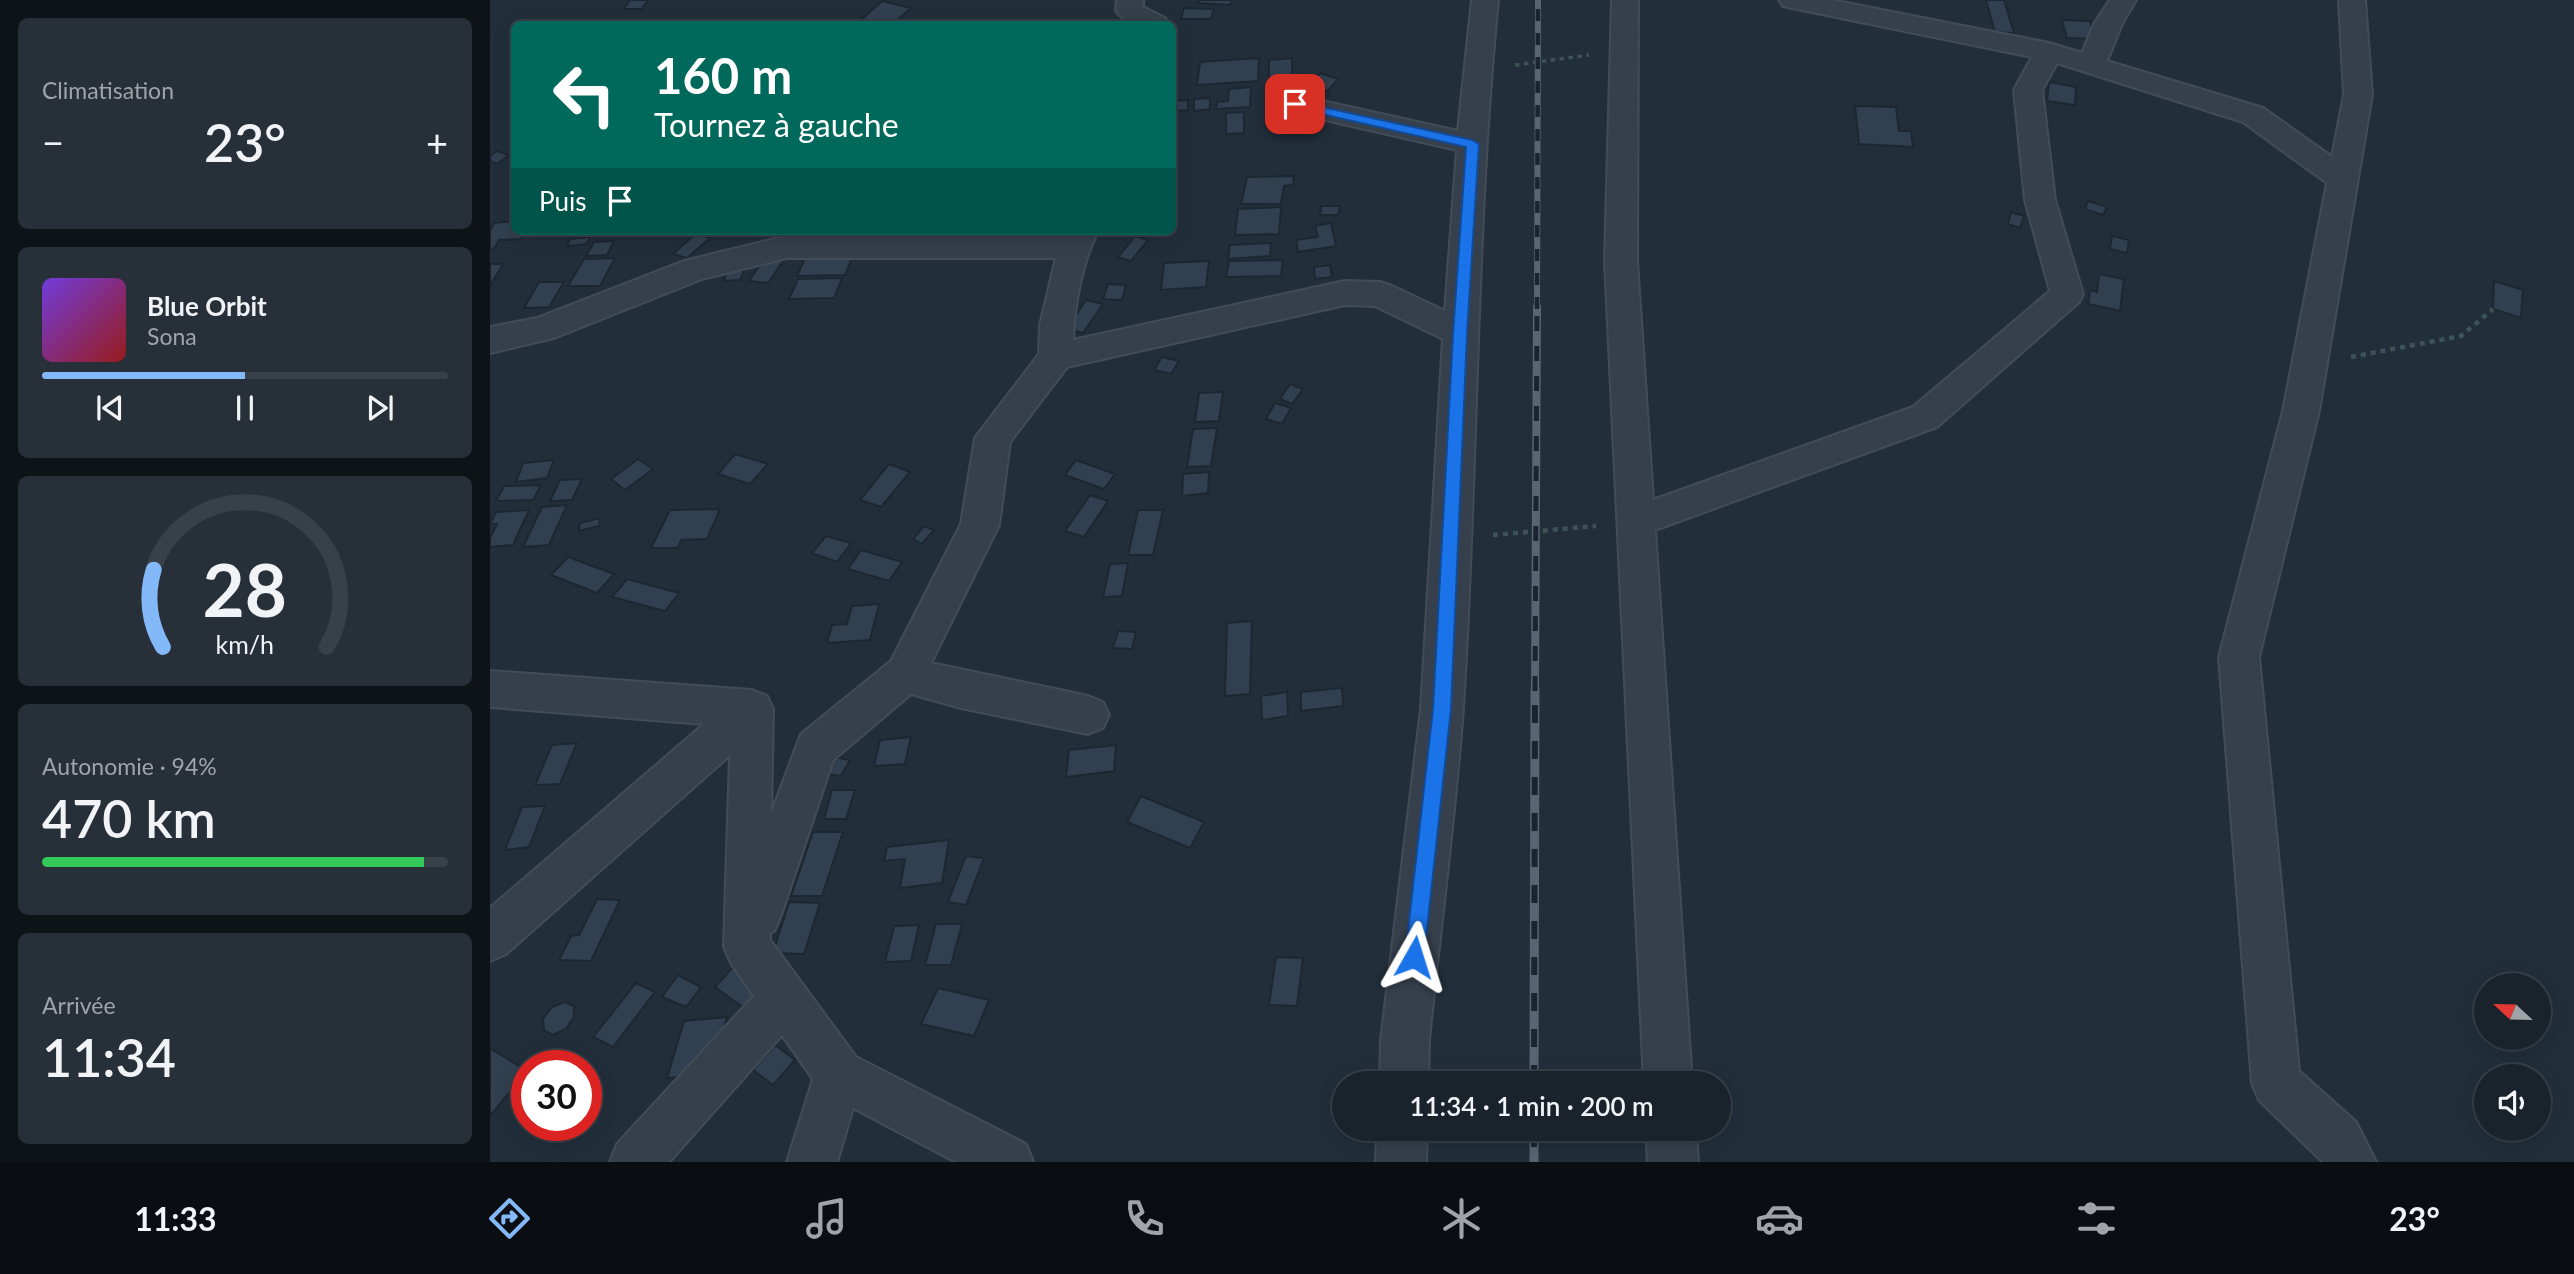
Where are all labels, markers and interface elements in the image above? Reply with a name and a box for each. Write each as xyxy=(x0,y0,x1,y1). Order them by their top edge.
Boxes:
text: 160 m xyxy=(654,46,792,104)
icon: left xyxy=(539,49,630,140)
pin xyxy=(1265,74,1325,134)
text: Climatisation xyxy=(42,76,174,104)
icon: arrive xyxy=(1276,85,1314,123)
text: Tournez à gauche xyxy=(654,105,899,144)
text: 23° xyxy=(204,111,286,173)
text: − xyxy=(42,119,64,165)
text: + xyxy=(426,119,448,165)
icon: arrive xyxy=(601,182,639,220)
text: Puis xyxy=(539,185,587,217)
text: Blue Orbit xyxy=(147,290,267,322)
text: Sona xyxy=(147,322,197,350)
icon: previous xyxy=(91,389,129,427)
icon: pause xyxy=(226,389,264,427)
icon: next xyxy=(361,389,399,427)
text: 28 xyxy=(203,545,287,633)
text: km/h xyxy=(216,629,274,659)
text: Autonomie · 94% xyxy=(42,752,217,780)
text: 470 km xyxy=(42,787,216,849)
position arrow xyxy=(1377,920,1451,994)
north arrow xyxy=(2474,973,2552,1050)
map controls xyxy=(2474,973,2551,1141)
text: Arrivée xyxy=(42,991,116,1019)
text: 11:34 xyxy=(42,1026,176,1088)
speed limit sign: 30 xyxy=(511,1050,602,1141)
button: sound xyxy=(2474,1064,2551,1141)
text: 11:34 · 1 min · 200 m xyxy=(1409,1090,1654,1122)
icon: directions xyxy=(485,1194,534,1243)
icon: music xyxy=(802,1194,851,1243)
icon: phone xyxy=(1120,1194,1169,1243)
icon: climate xyxy=(1437,1194,1486,1243)
icon: car xyxy=(1755,1194,1804,1243)
icon: filters xyxy=(2072,1194,2121,1243)
text: 11:33 xyxy=(134,1199,217,1238)
text: 23° xyxy=(2389,1199,2440,1238)

